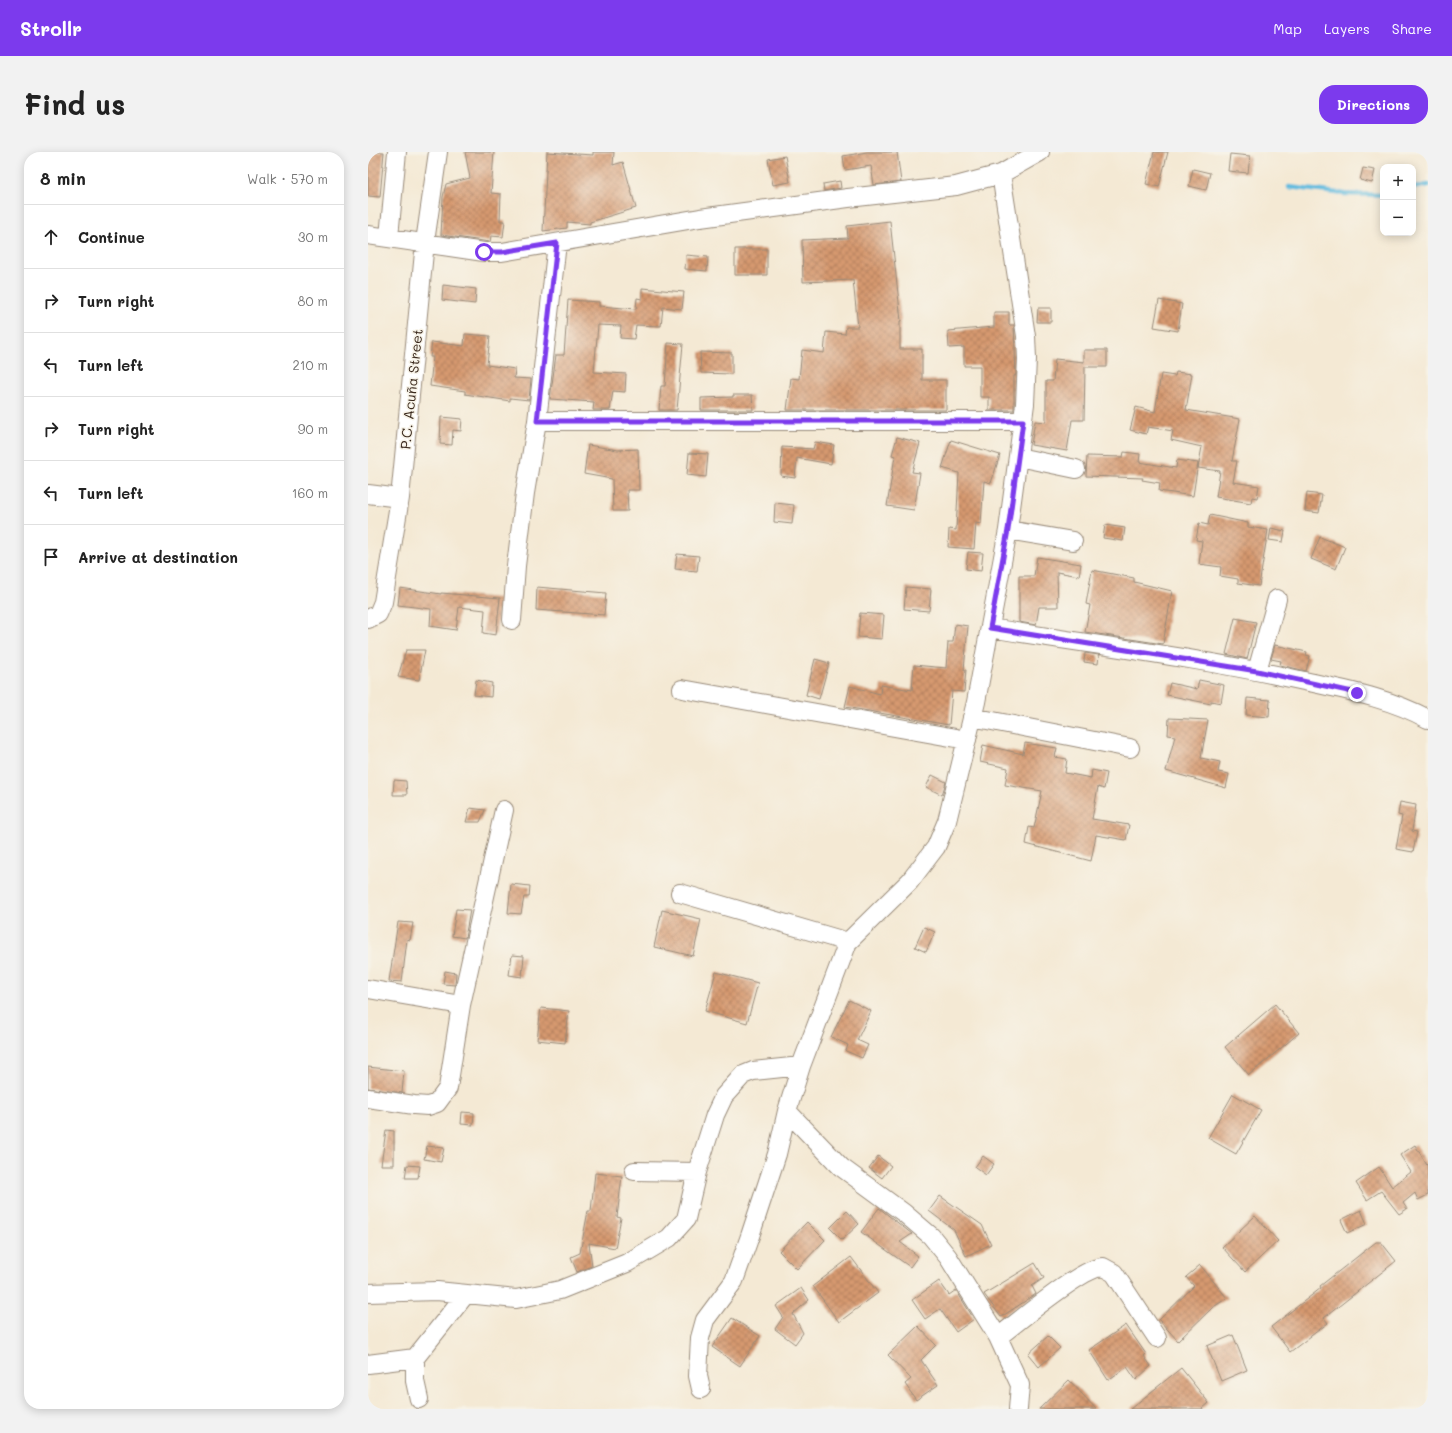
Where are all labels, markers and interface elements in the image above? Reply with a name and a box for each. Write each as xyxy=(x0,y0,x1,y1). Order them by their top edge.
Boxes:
text: Strollr xyxy=(20,16,82,41)
text: Map xyxy=(1273,19,1302,38)
text: Layers xyxy=(1324,19,1370,38)
text: Share xyxy=(1392,19,1432,38)
button: Directions xyxy=(1319,85,1428,124)
text: Find us xyxy=(24,86,125,122)
map controls xyxy=(1380,164,1416,236)
button: + xyxy=(1380,164,1416,200)
text: 8 min xyxy=(40,167,86,189)
text: Walk · 570 m xyxy=(247,170,328,187)
button: − xyxy=(1380,200,1416,236)
icon: ahead xyxy=(40,226,62,248)
text: Continue xyxy=(78,227,145,247)
text: 30 m xyxy=(298,228,328,245)
route start xyxy=(475,243,493,261)
icon: right xyxy=(40,290,62,312)
text: Turn right xyxy=(78,291,155,311)
text: 80 m xyxy=(298,292,328,309)
street label: P.C. Acuña Street xyxy=(395,328,427,450)
icon: left xyxy=(40,354,62,376)
text: Turn left xyxy=(78,355,143,375)
text: 210 m xyxy=(292,356,328,373)
icon: right xyxy=(40,418,62,440)
text: Turn right xyxy=(78,419,155,439)
text: 90 m xyxy=(298,420,328,437)
icon: left xyxy=(40,482,62,504)
text: Turn left xyxy=(78,483,143,503)
text: 160 m xyxy=(292,484,328,501)
icon: arrive xyxy=(40,546,62,568)
text: Arrive at destination xyxy=(78,547,238,567)
route end xyxy=(1348,684,1366,702)

